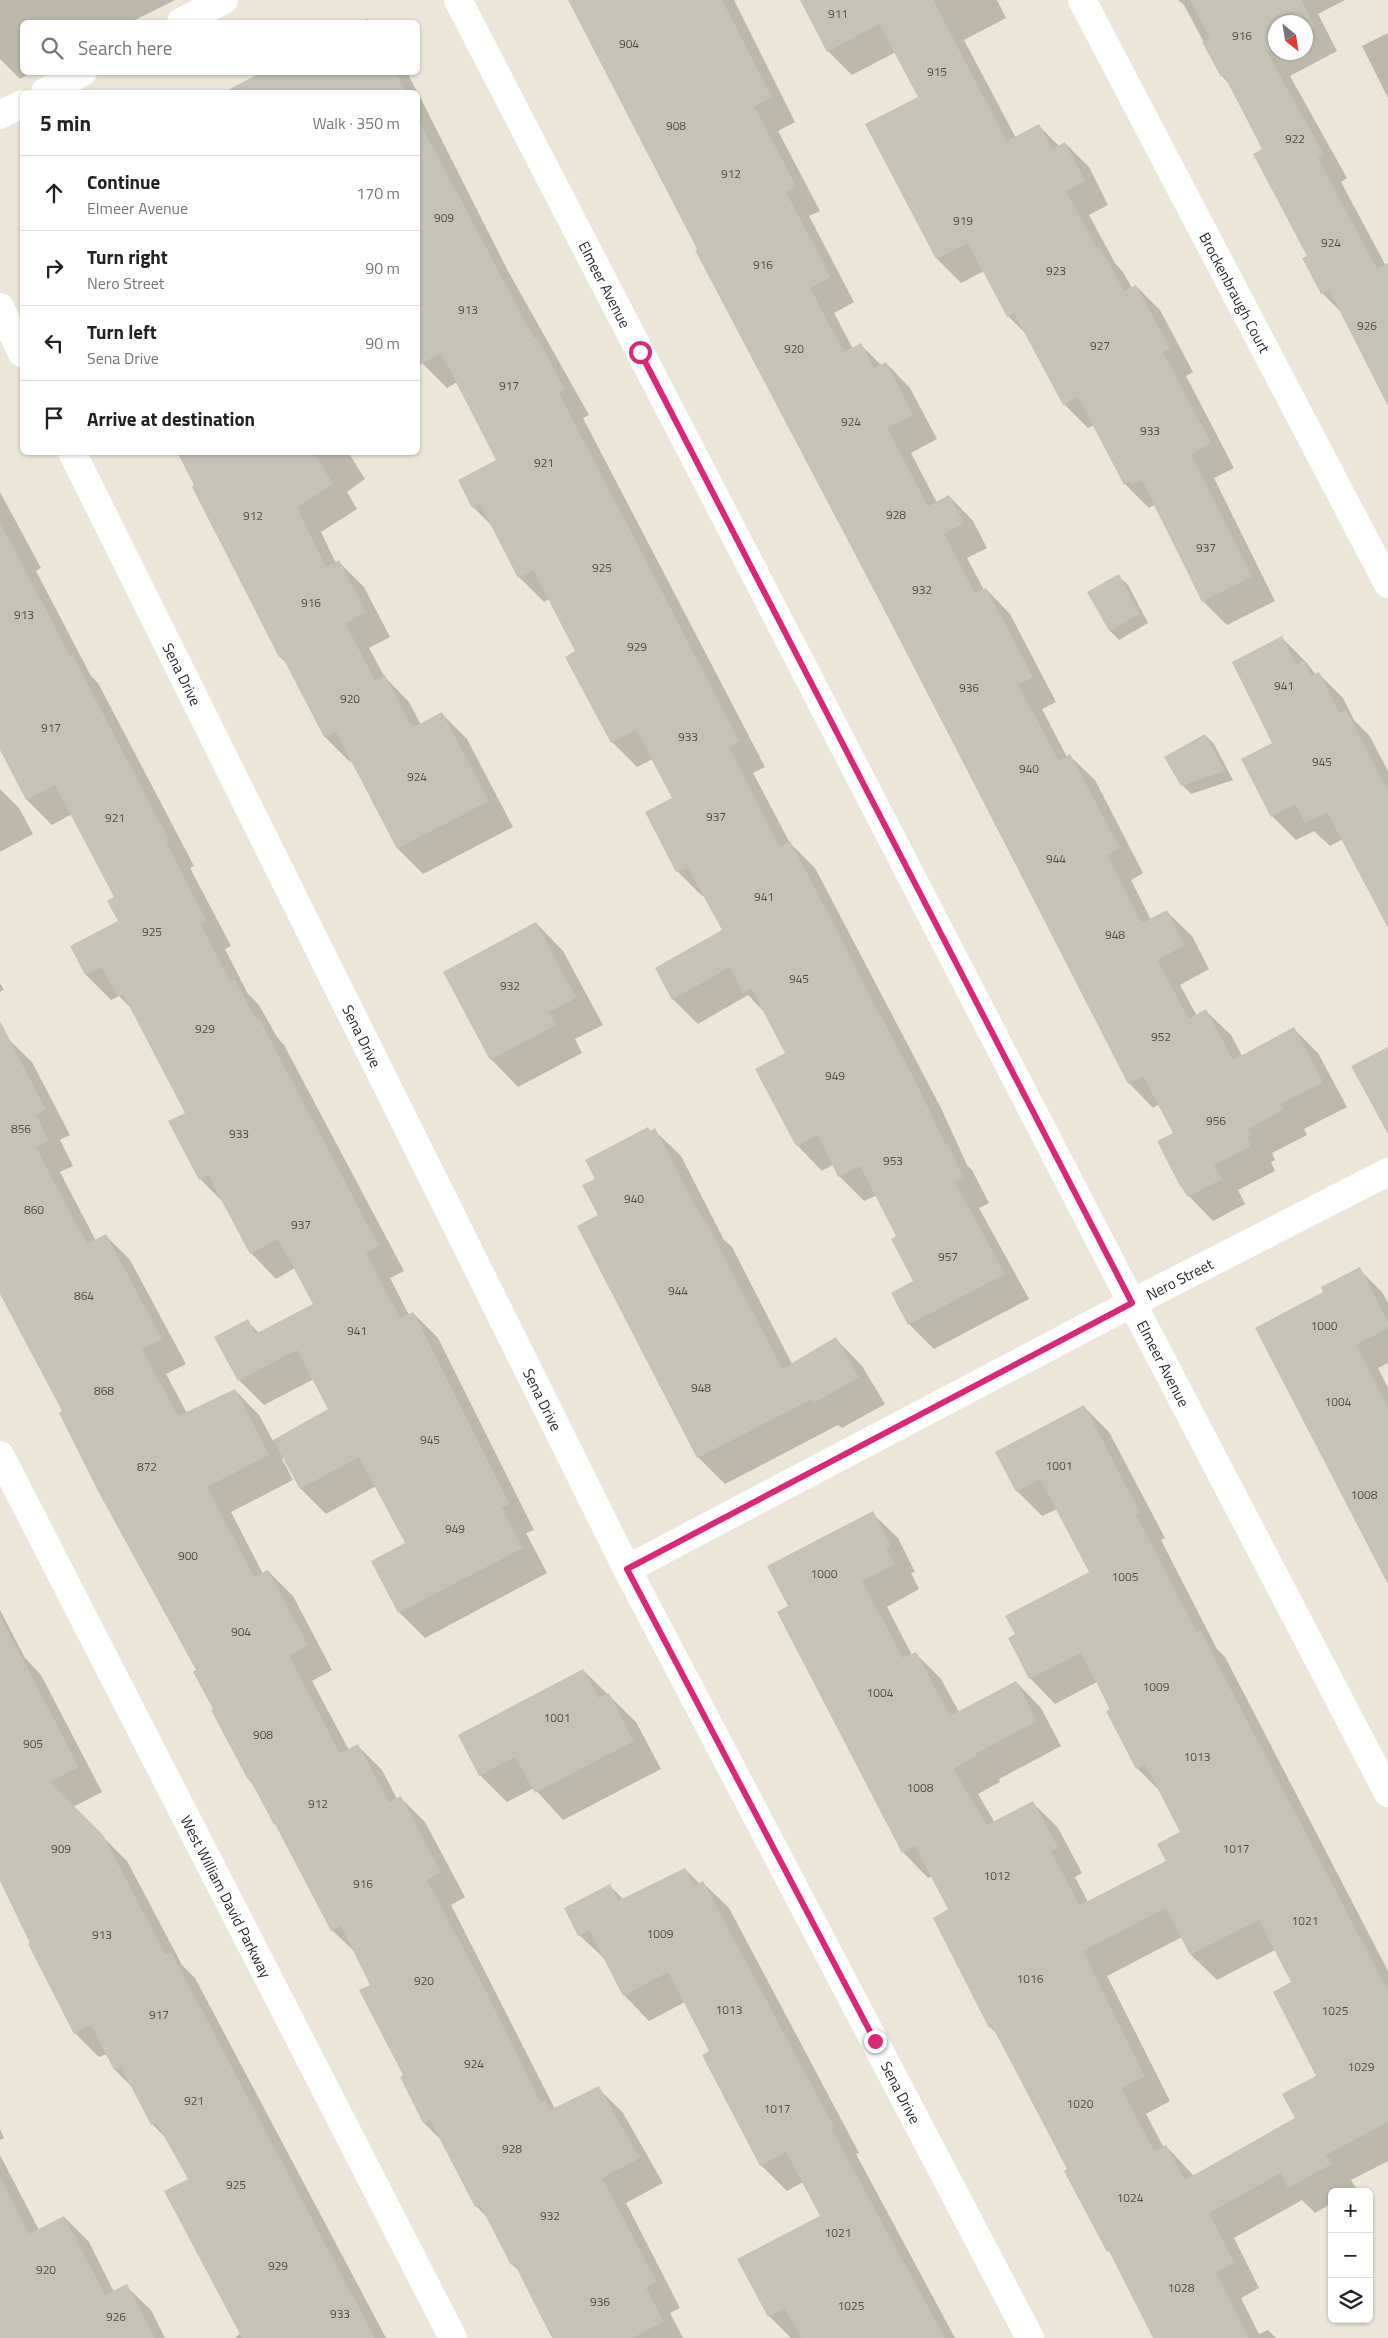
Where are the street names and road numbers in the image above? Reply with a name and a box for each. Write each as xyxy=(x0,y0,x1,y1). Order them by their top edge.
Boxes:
street label: Brockenbraugh Court xyxy=(1194,228,1277,357)
street label: Elmeer Avenue xyxy=(573,237,637,332)
street label: Sena Drive xyxy=(157,639,208,709)
street label: Sena Drive xyxy=(337,1001,387,1071)
street label: Nero Street xyxy=(1142,1252,1218,1306)
street label: Elmeer Avenue xyxy=(1131,1316,1196,1411)
street label: Sena Drive xyxy=(517,1364,568,1435)
street label: West William David Parkway xyxy=(175,1811,278,1982)
street label: Sena Drive xyxy=(875,2057,927,2127)

